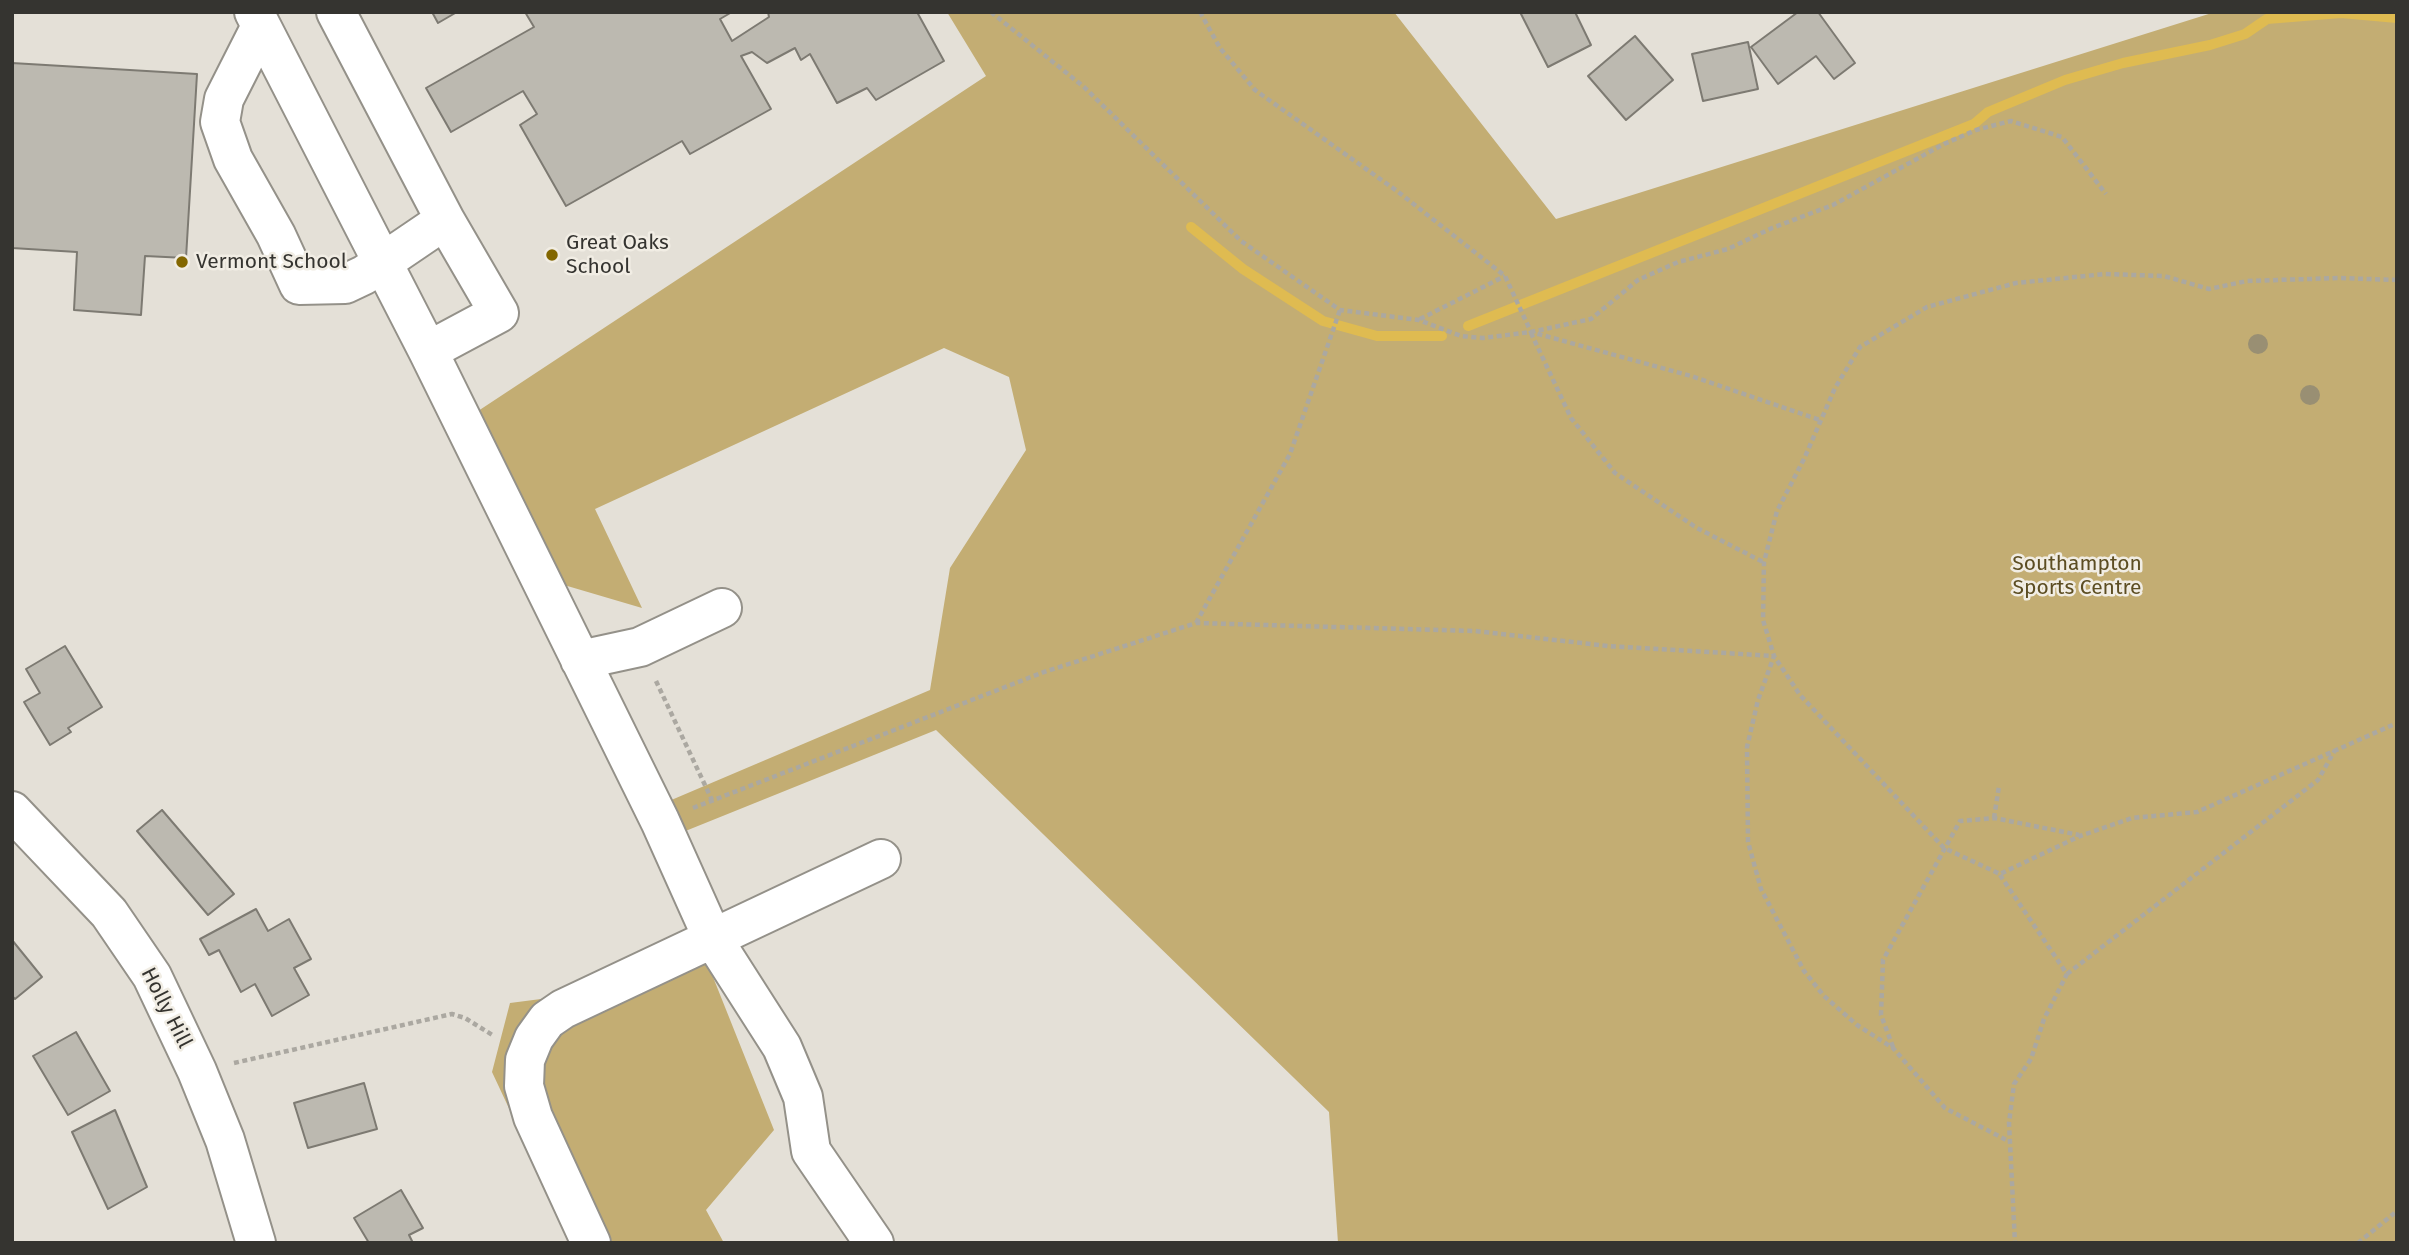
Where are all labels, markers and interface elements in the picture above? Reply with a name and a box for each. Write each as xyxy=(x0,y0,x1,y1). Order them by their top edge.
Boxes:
place label: Great Oaks School xyxy=(566,230,669,280)
marker: Great Oaks School xyxy=(544,247,560,263)
place label: Vermont School xyxy=(196,249,347,275)
marker: Vermont School xyxy=(174,254,190,270)
park label: Southampton Sports Centre xyxy=(2012,551,2142,601)
street label: Holly Hill xyxy=(135,964,197,1052)

